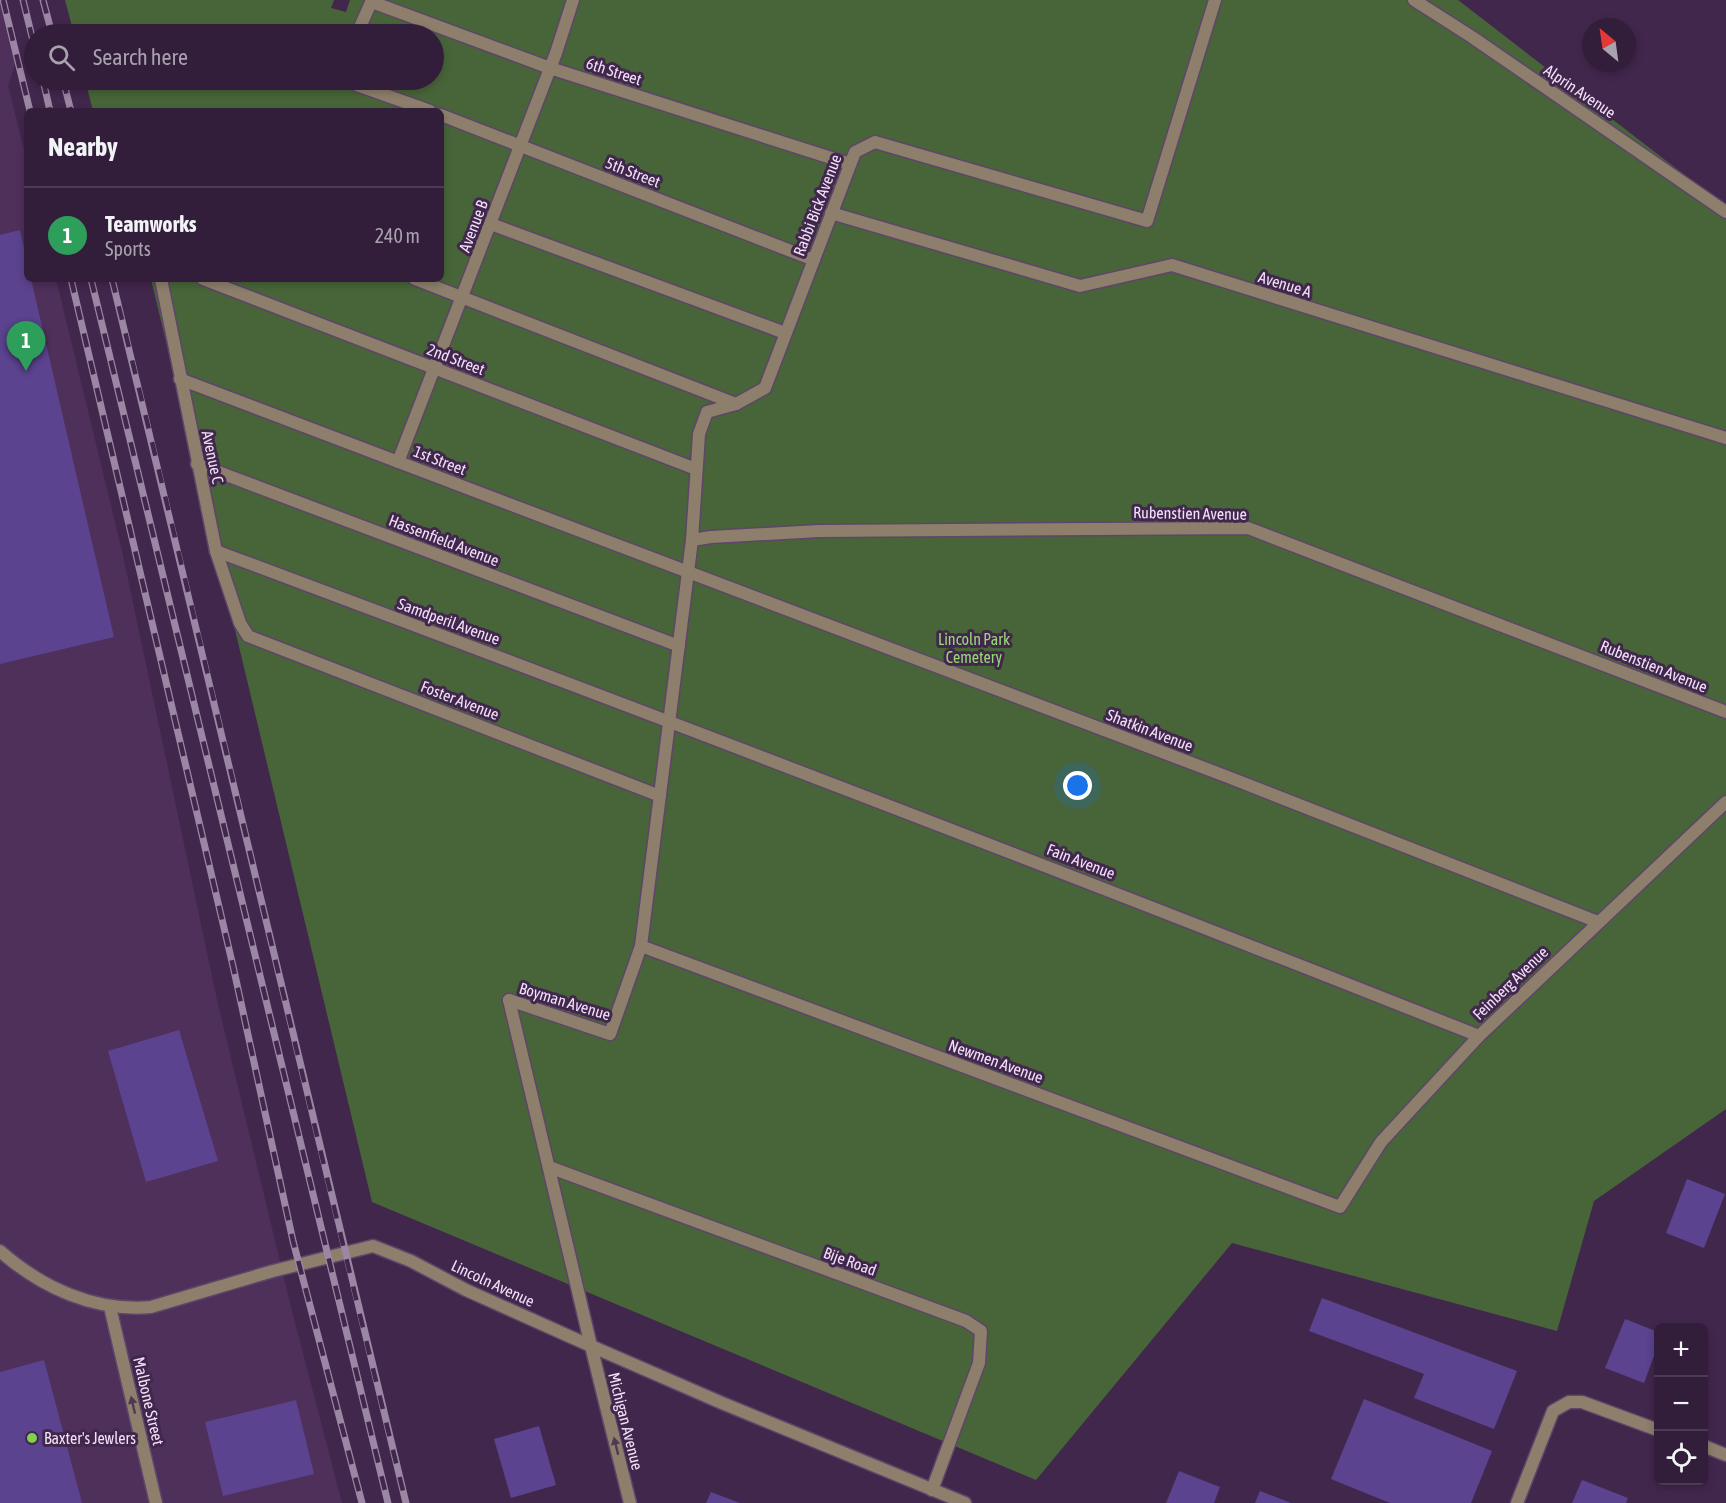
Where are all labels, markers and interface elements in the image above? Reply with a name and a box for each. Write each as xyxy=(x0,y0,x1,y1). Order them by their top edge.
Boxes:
north arrow xyxy=(1582,18,1636,72)
search box xyxy=(24,24,444,90)
icon: search xyxy=(45,41,78,74)
text: Search here xyxy=(93,44,188,70)
street label: 6th Street xyxy=(584,54,644,89)
street label: Alprin Avenue xyxy=(1540,61,1619,122)
text: Nearby xyxy=(48,132,118,162)
street label: Rabbi Bick Avenue xyxy=(789,152,845,258)
street label: 5th Street xyxy=(603,153,663,191)
street label: Avenue B xyxy=(455,197,491,254)
text: Teamworks xyxy=(105,211,197,237)
text: 1 xyxy=(63,224,72,247)
text: 240 m xyxy=(375,224,420,247)
text: Sports xyxy=(105,237,151,260)
street label: Avenue A xyxy=(1256,267,1314,301)
pin: 1 xyxy=(6,322,46,371)
street label: 2nd Street xyxy=(425,340,488,378)
street label: Avenue C xyxy=(199,429,227,485)
street label: 1st Street xyxy=(411,442,469,478)
street label: Rubenstien Avenue xyxy=(1133,503,1247,523)
street label: Hassenfield Avenue xyxy=(386,511,502,569)
street label: Samdperil Avenue xyxy=(395,594,502,649)
park label: Lincoln Park Cemetery xyxy=(938,630,1010,667)
street label: Rubenstien Avenue xyxy=(1598,636,1710,696)
street label: Foster Avenue xyxy=(418,677,502,723)
street label: Shatkin Avenue xyxy=(1104,705,1196,755)
your location xyxy=(1063,771,1092,800)
street label: Fain Avenue xyxy=(1044,840,1118,882)
street label: Feinberg Avenue xyxy=(1469,943,1552,1024)
street label: Boyman Avenue xyxy=(517,979,613,1024)
street label: Newmen Avenue xyxy=(946,1036,1046,1086)
street label: Bije Road xyxy=(821,1243,879,1280)
street label: Lincoln Avenue xyxy=(449,1256,537,1310)
map controls xyxy=(1654,1323,1708,1485)
button: + xyxy=(1654,1323,1708,1377)
street label: Malbone Street xyxy=(130,1355,168,1447)
street label: Michigan Avenue xyxy=(604,1370,647,1472)
button: − xyxy=(1654,1377,1708,1431)
one-way arrow xyxy=(128,1395,137,1414)
place label: Baxter's Jewlers xyxy=(44,1429,136,1447)
marker: Baxter's Jewlers xyxy=(25,1431,39,1445)
button: locate xyxy=(1654,1431,1708,1485)
one-way arrow xyxy=(610,1437,620,1455)

